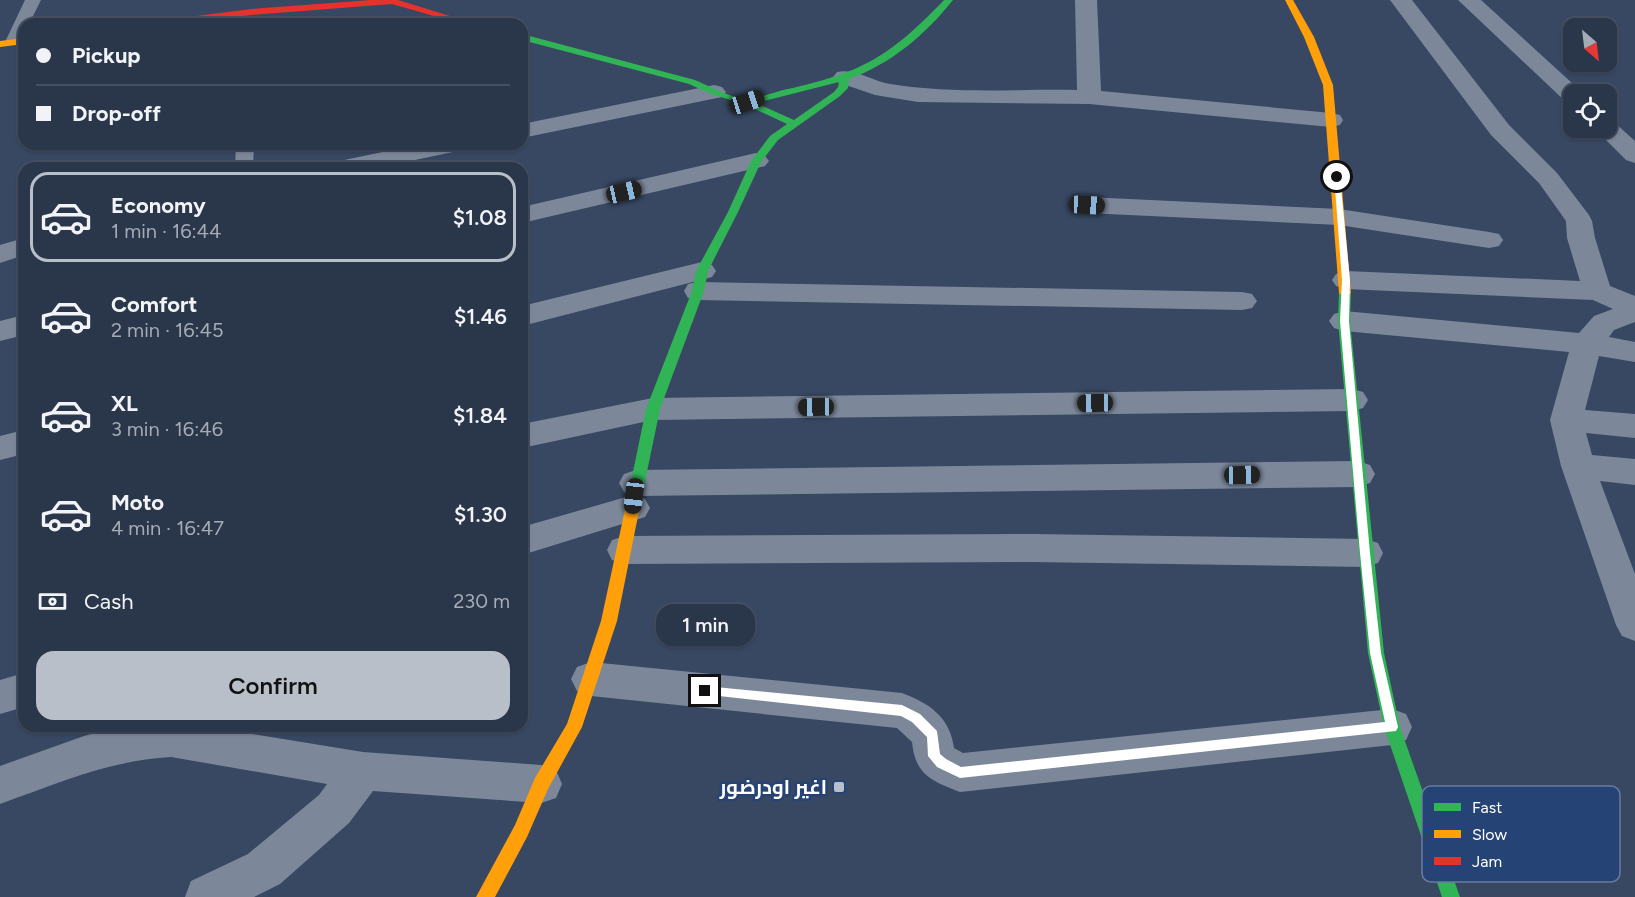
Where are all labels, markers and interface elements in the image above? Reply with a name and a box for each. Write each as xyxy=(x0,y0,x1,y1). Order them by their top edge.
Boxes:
north arrow xyxy=(1563,18,1617,72)
map controls xyxy=(1563,18,1617,138)
text: Pickup xyxy=(72,42,141,69)
button: locate xyxy=(1563,84,1617,138)
car xyxy=(727,88,767,116)
text: Drop-off xyxy=(72,100,161,127)
route start xyxy=(1323,163,1350,190)
car xyxy=(604,179,644,205)
icon: car xyxy=(39,190,93,244)
text: Economy xyxy=(111,192,206,219)
car xyxy=(1069,195,1105,215)
text: $1.08 xyxy=(453,204,507,231)
text: 1 min · 16:44 xyxy=(111,219,221,243)
icon: car xyxy=(39,289,93,343)
text: Comfort xyxy=(111,291,197,318)
text: $1.46 xyxy=(454,303,507,330)
text: 2 min · 16:45 xyxy=(111,318,223,342)
icon: car xyxy=(39,388,93,442)
text: XL xyxy=(111,390,138,417)
car xyxy=(1077,394,1113,412)
car xyxy=(798,398,834,416)
text: $1.84 xyxy=(453,402,507,429)
text: 3 min · 16:46 xyxy=(111,417,223,441)
car xyxy=(1224,466,1260,484)
car xyxy=(623,477,645,515)
icon: car xyxy=(39,487,93,541)
text: Moto xyxy=(111,489,164,516)
text: $1.30 xyxy=(454,501,507,528)
text: 4 min · 16:47 xyxy=(111,516,224,540)
icon: cash xyxy=(36,585,69,618)
text: Cash xyxy=(84,588,134,615)
text: 230 m xyxy=(453,589,510,613)
callout: 1 min xyxy=(656,604,754,646)
text: 1 min xyxy=(682,613,729,637)
button: Confirm xyxy=(36,651,510,720)
route end xyxy=(691,677,718,704)
place label: اغير اودرضور xyxy=(719,775,827,799)
marker: اغير اودرضور xyxy=(832,780,846,794)
legend xyxy=(1422,786,1620,882)
text: Fast xyxy=(1472,798,1502,817)
text: Slow xyxy=(1472,825,1507,844)
text: Jam xyxy=(1472,852,1502,871)

